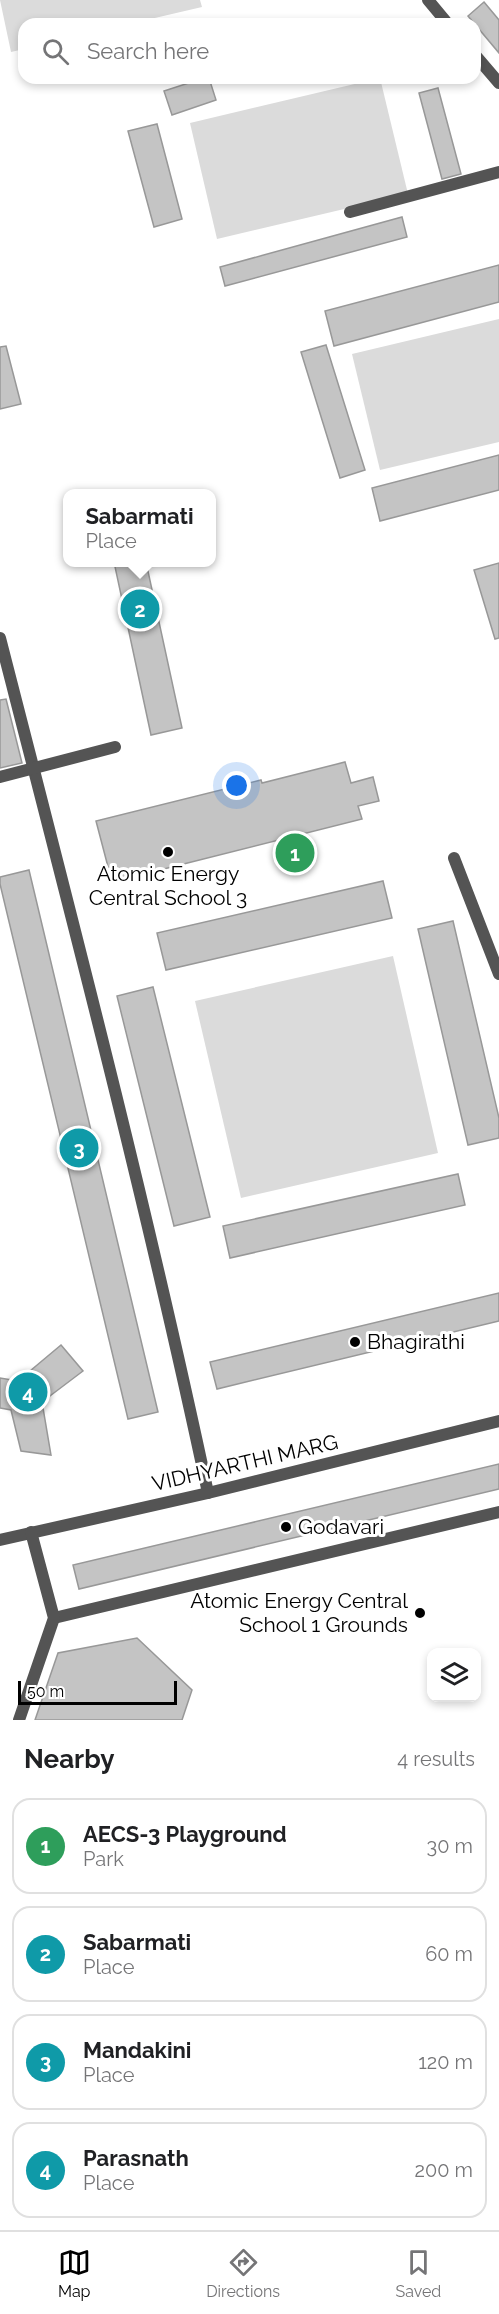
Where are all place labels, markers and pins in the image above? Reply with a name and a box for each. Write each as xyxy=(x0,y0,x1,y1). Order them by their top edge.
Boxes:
pin: 2 xyxy=(120,586,160,632)
pin: 1 xyxy=(276,830,314,876)
marker: Atomic Energy Central School 3 xyxy=(161,845,175,859)
place label: Atomic Energy Central School 3 xyxy=(89,861,247,910)
pin: 3 xyxy=(60,1126,98,1170)
place label: Bhagirathi xyxy=(367,1329,465,1354)
marker: Bhagirathi xyxy=(348,1335,362,1349)
pin: 4 xyxy=(9,1370,48,1414)
place label: Godavari xyxy=(298,1514,384,1539)
marker: Godavari xyxy=(279,1520,293,1534)
place label: Atomic Energy Central School 1 Grounds xyxy=(190,1588,408,1637)
marker: Atomic Energy Central School 1 Grounds xyxy=(413,1606,427,1620)

